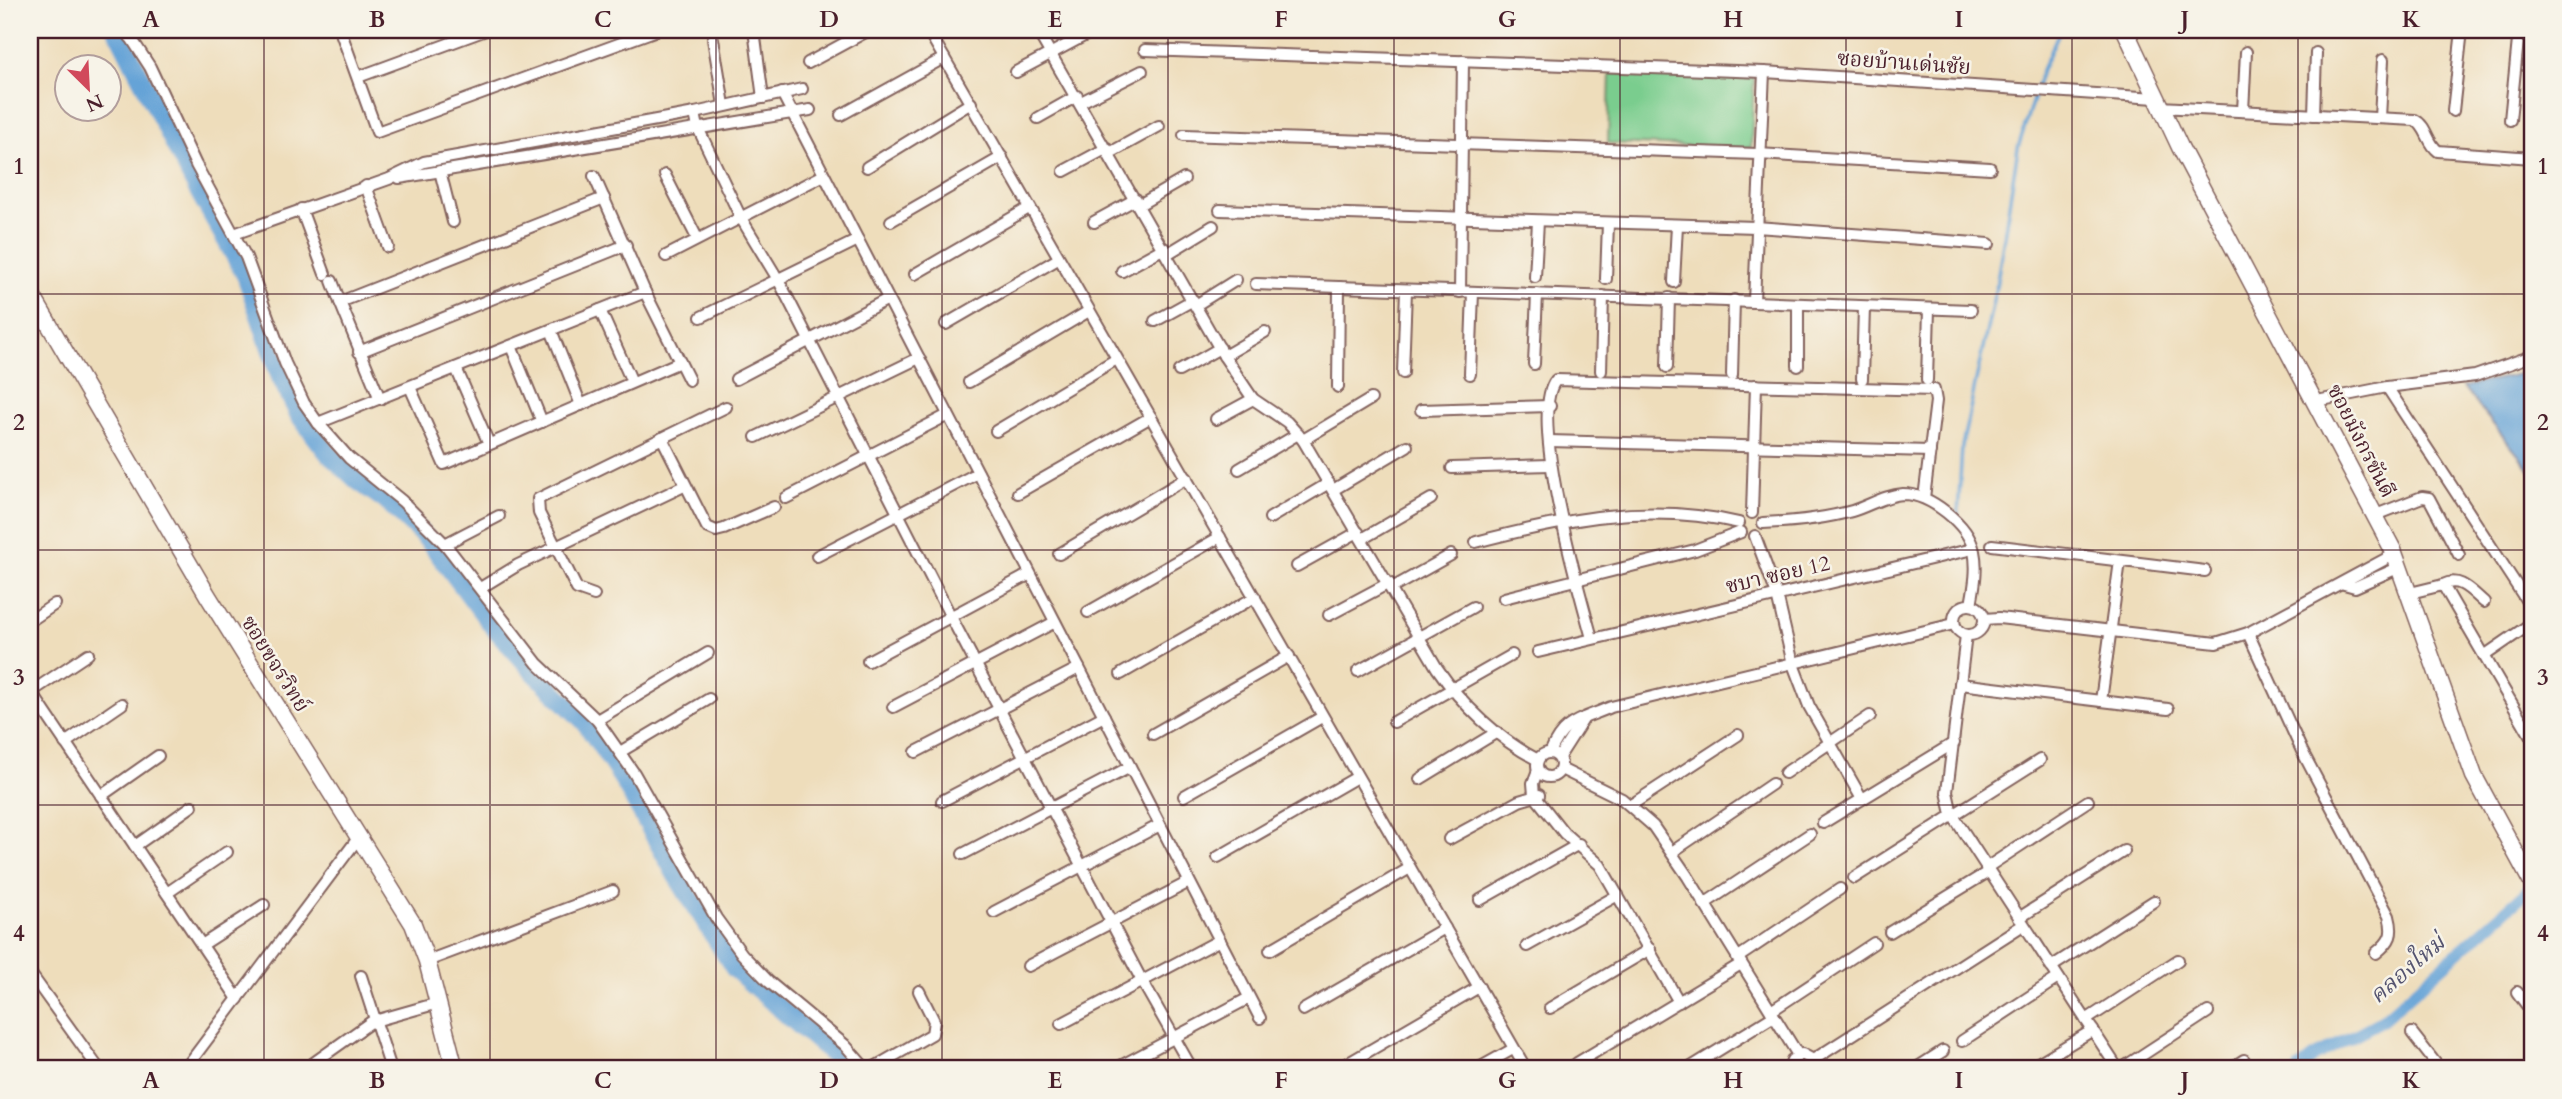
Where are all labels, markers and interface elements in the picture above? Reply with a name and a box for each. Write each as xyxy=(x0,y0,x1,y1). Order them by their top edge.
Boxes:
text: A xyxy=(142,4,160,35)
text: B xyxy=(369,4,385,35)
text: C xyxy=(594,4,612,35)
text: D xyxy=(819,4,839,35)
text: E xyxy=(1048,4,1062,35)
text: F xyxy=(1274,4,1288,35)
text: G xyxy=(1498,4,1517,35)
text: H xyxy=(1723,4,1743,35)
text: I xyxy=(1955,4,1963,35)
text: J xyxy=(2178,4,2189,35)
text: K xyxy=(2402,4,2421,35)
street label: ซอยบ้านเด่นชัย xyxy=(1836,44,1972,82)
north arrow xyxy=(52,52,122,122)
text: N xyxy=(81,87,107,118)
text: 1 xyxy=(13,151,25,182)
text: 1 xyxy=(2537,151,2549,182)
street label: ซอยมังกรขันดี xyxy=(2320,379,2402,503)
text: 2 xyxy=(13,407,25,438)
text: 2 xyxy=(2537,407,2549,438)
street label: ชบา ซอย 12 xyxy=(1723,549,1833,601)
street label: ซอยขจรวิทย์ xyxy=(234,610,316,718)
text: 3 xyxy=(13,662,25,693)
text: 3 xyxy=(2537,662,2549,693)
text: 4 xyxy=(13,918,25,949)
text: 4 xyxy=(2537,918,2549,949)
water label: คลองใหม่ xyxy=(2362,925,2454,1011)
text: A xyxy=(142,1065,160,1096)
text: B xyxy=(369,1065,385,1096)
text: C xyxy=(594,1065,612,1096)
text: D xyxy=(819,1065,839,1096)
text: E xyxy=(1048,1065,1062,1096)
text: F xyxy=(1274,1065,1288,1096)
text: G xyxy=(1498,1065,1517,1096)
text: H xyxy=(1723,1065,1743,1096)
text: I xyxy=(1955,1065,1963,1096)
text: J xyxy=(2178,1065,2189,1096)
text: K xyxy=(2402,1065,2421,1096)

